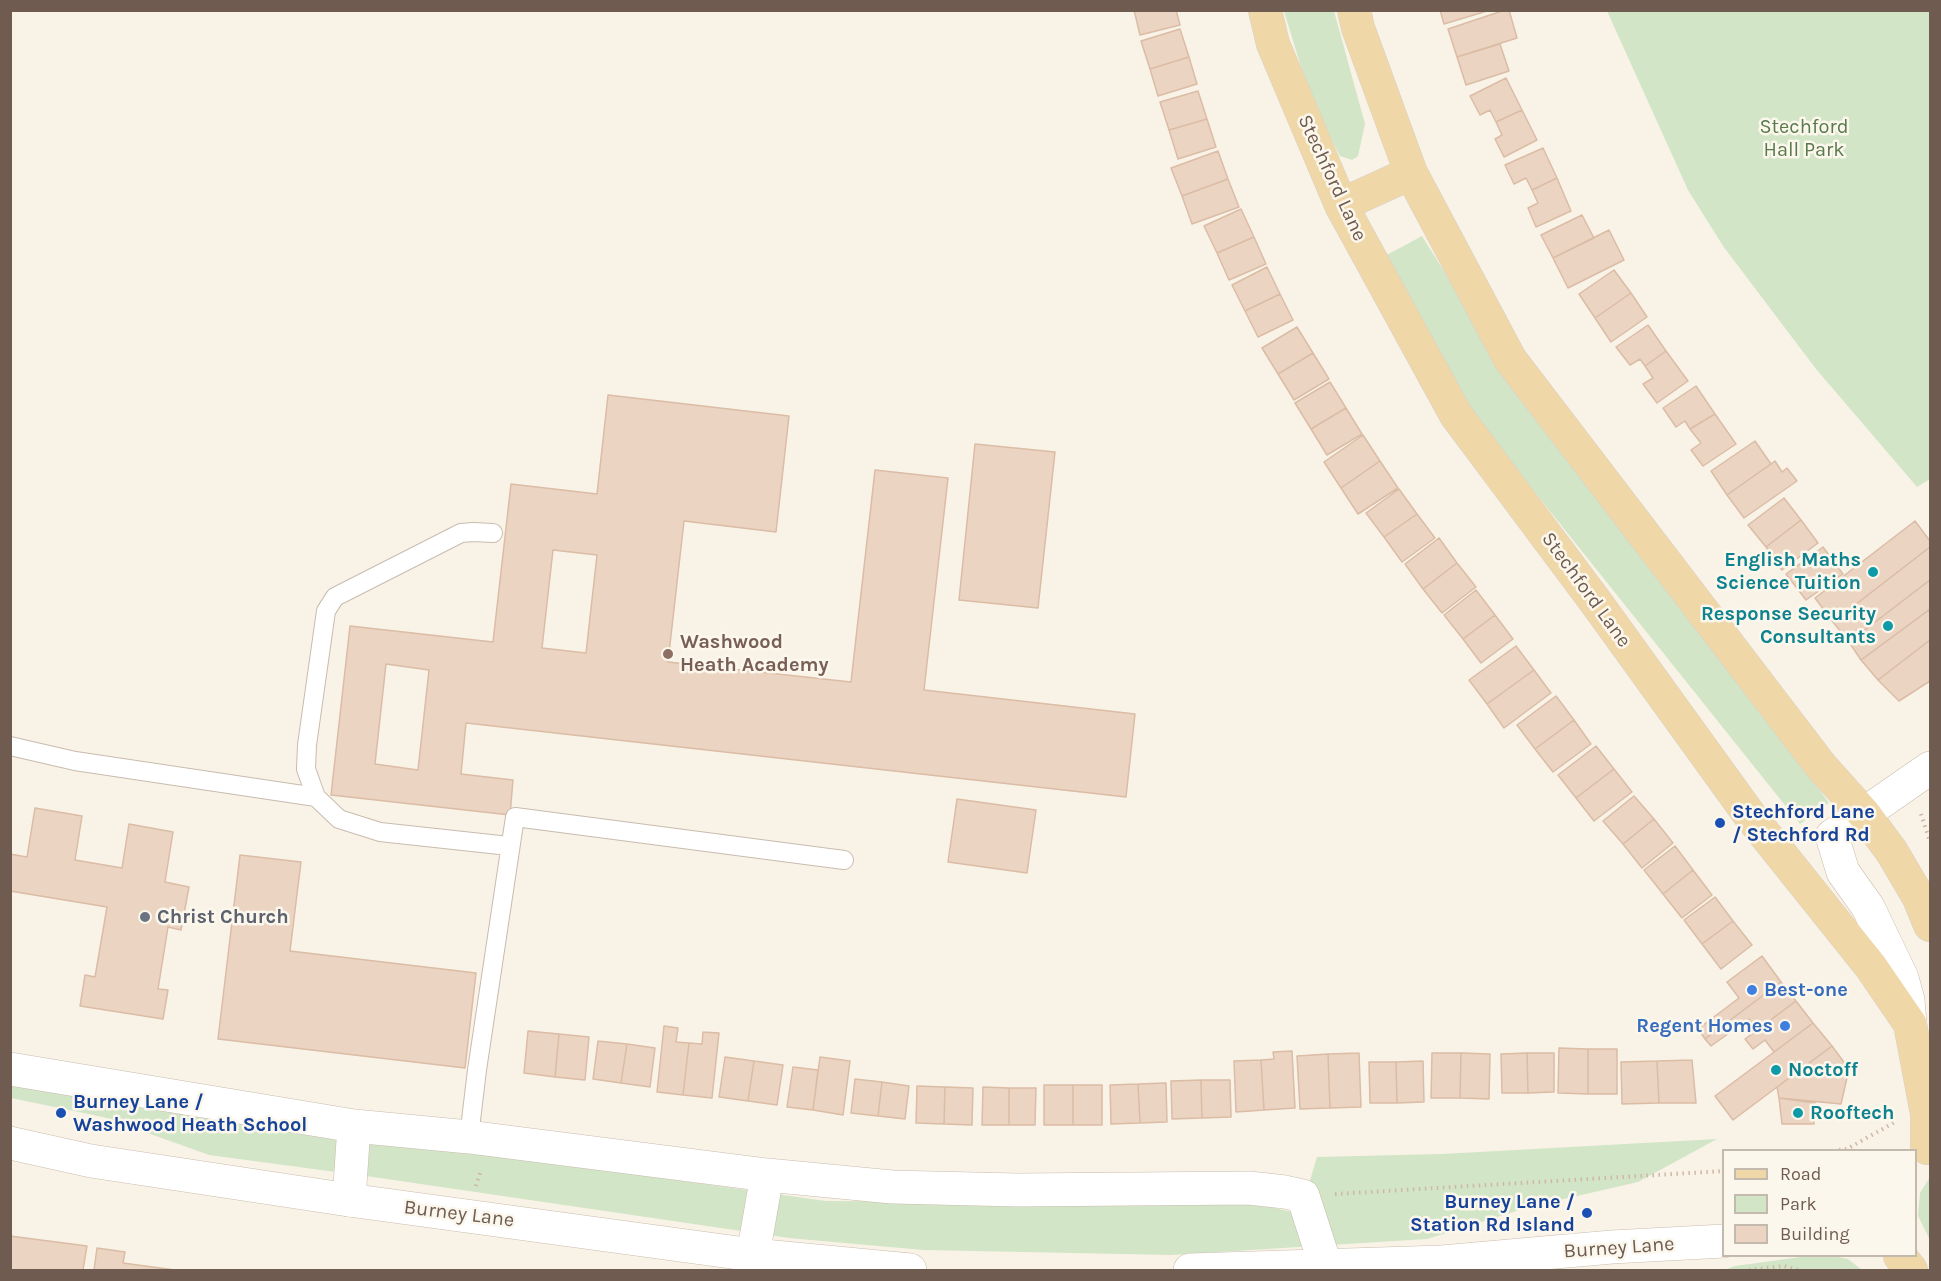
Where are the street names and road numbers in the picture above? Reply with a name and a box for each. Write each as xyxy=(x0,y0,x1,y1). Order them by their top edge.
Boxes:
street label: Stechford Lane xyxy=(1292,111,1372,245)
street label: Stechford Lane xyxy=(1536,528,1636,652)
street label: Burney Lane xyxy=(403,1195,515,1233)
street label: Burney Lane xyxy=(1563,1232,1675,1264)

